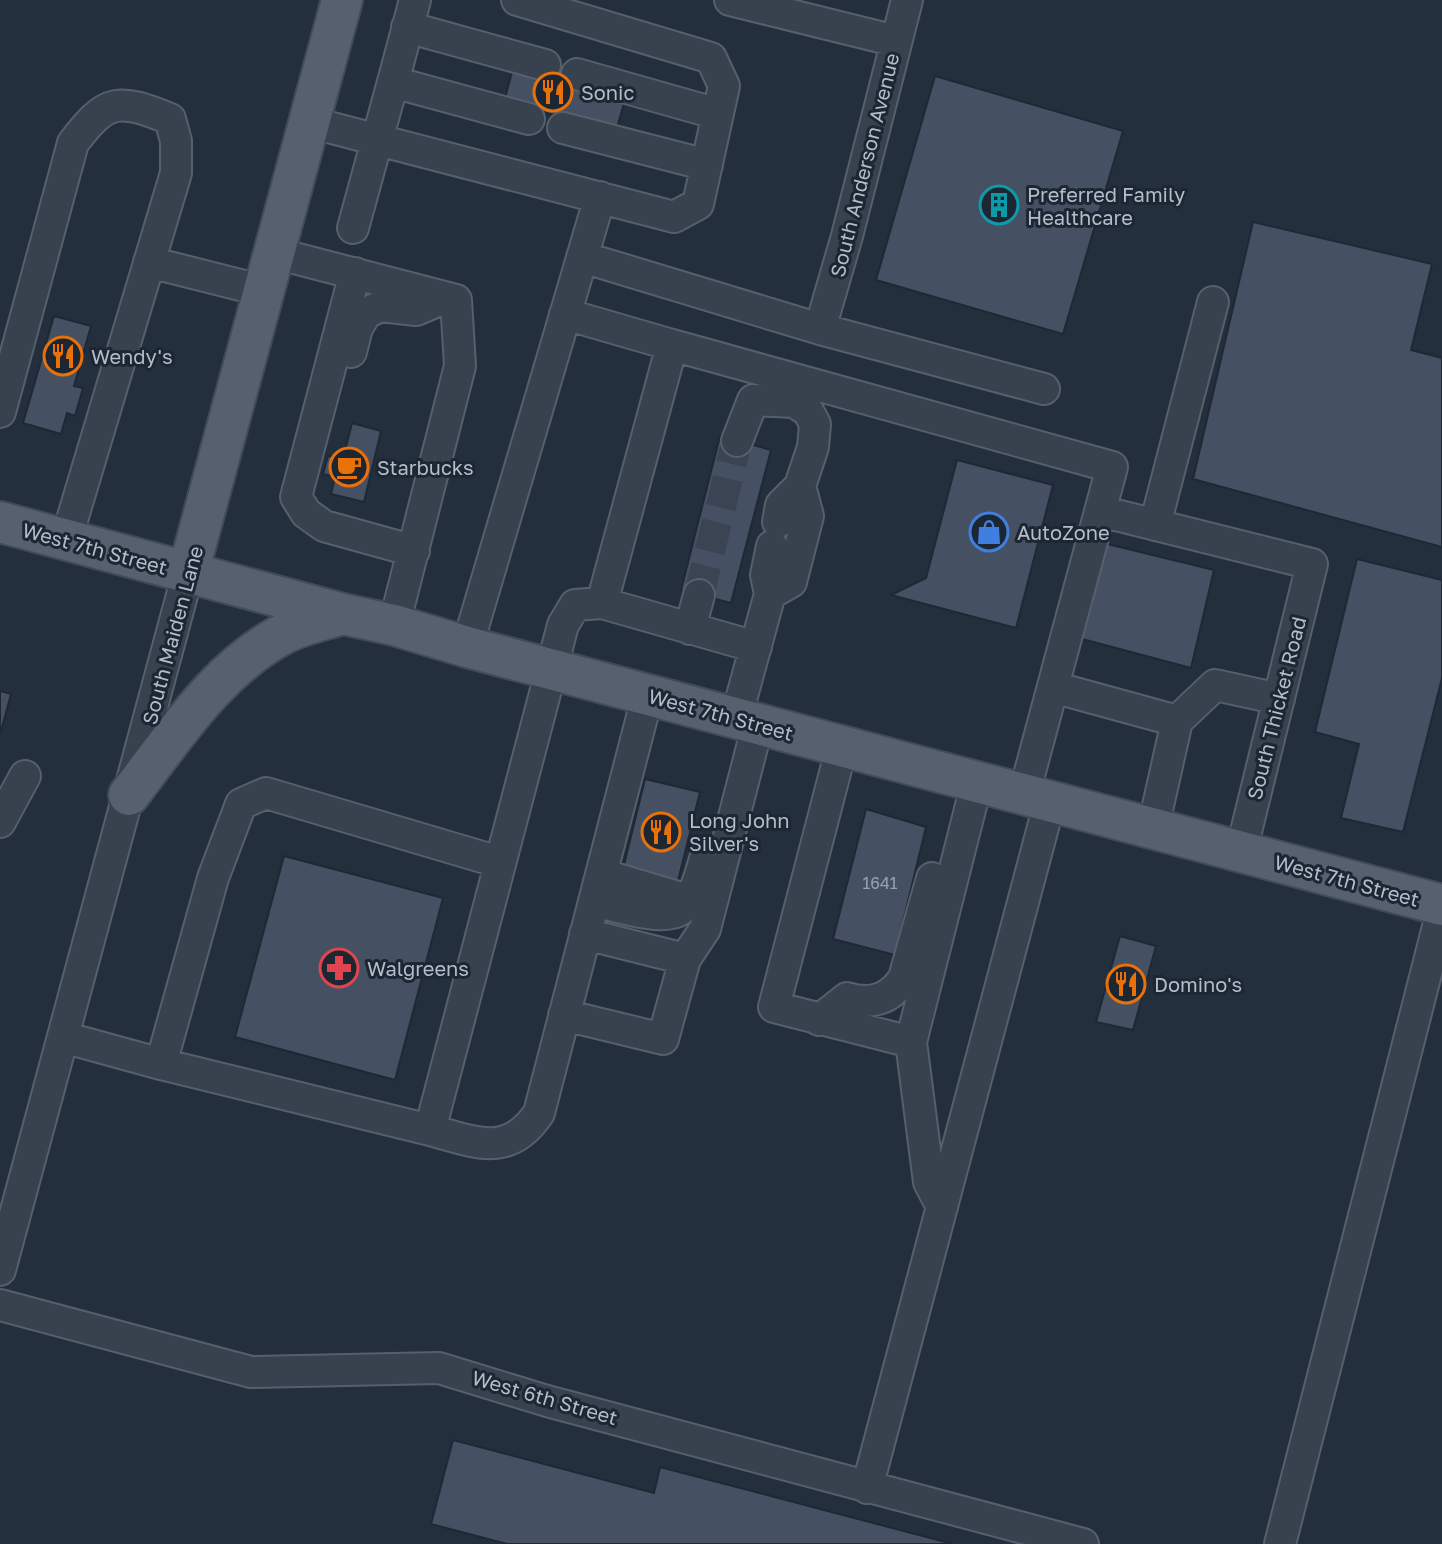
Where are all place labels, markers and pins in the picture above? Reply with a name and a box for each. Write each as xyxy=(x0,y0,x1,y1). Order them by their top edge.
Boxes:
restaurant icon: Sonic xyxy=(532,71,574,113)
place label: Sonic xyxy=(581,80,634,104)
place label: Preferred Family Healthcare xyxy=(1027,182,1185,229)
building icon: Preferred Family Healthcare xyxy=(978,184,1020,226)
restaurant icon: Wendy's xyxy=(42,335,84,377)
place label: Wendy's xyxy=(91,344,173,368)
cafe icon: Starbucks xyxy=(328,446,370,488)
place label: Starbucks xyxy=(377,455,474,479)
shop icon: AutoZone xyxy=(968,511,1010,553)
place label: AutoZone xyxy=(1017,520,1110,544)
place label: Long John Silver's xyxy=(689,808,790,855)
restaurant icon: Long John Silver's xyxy=(640,811,682,853)
pharmacy icon: Walgreens xyxy=(318,947,360,989)
place label: Walgreens xyxy=(367,956,469,980)
restaurant icon: Domino's xyxy=(1105,963,1147,1005)
place label: Domino's xyxy=(1154,972,1242,996)

